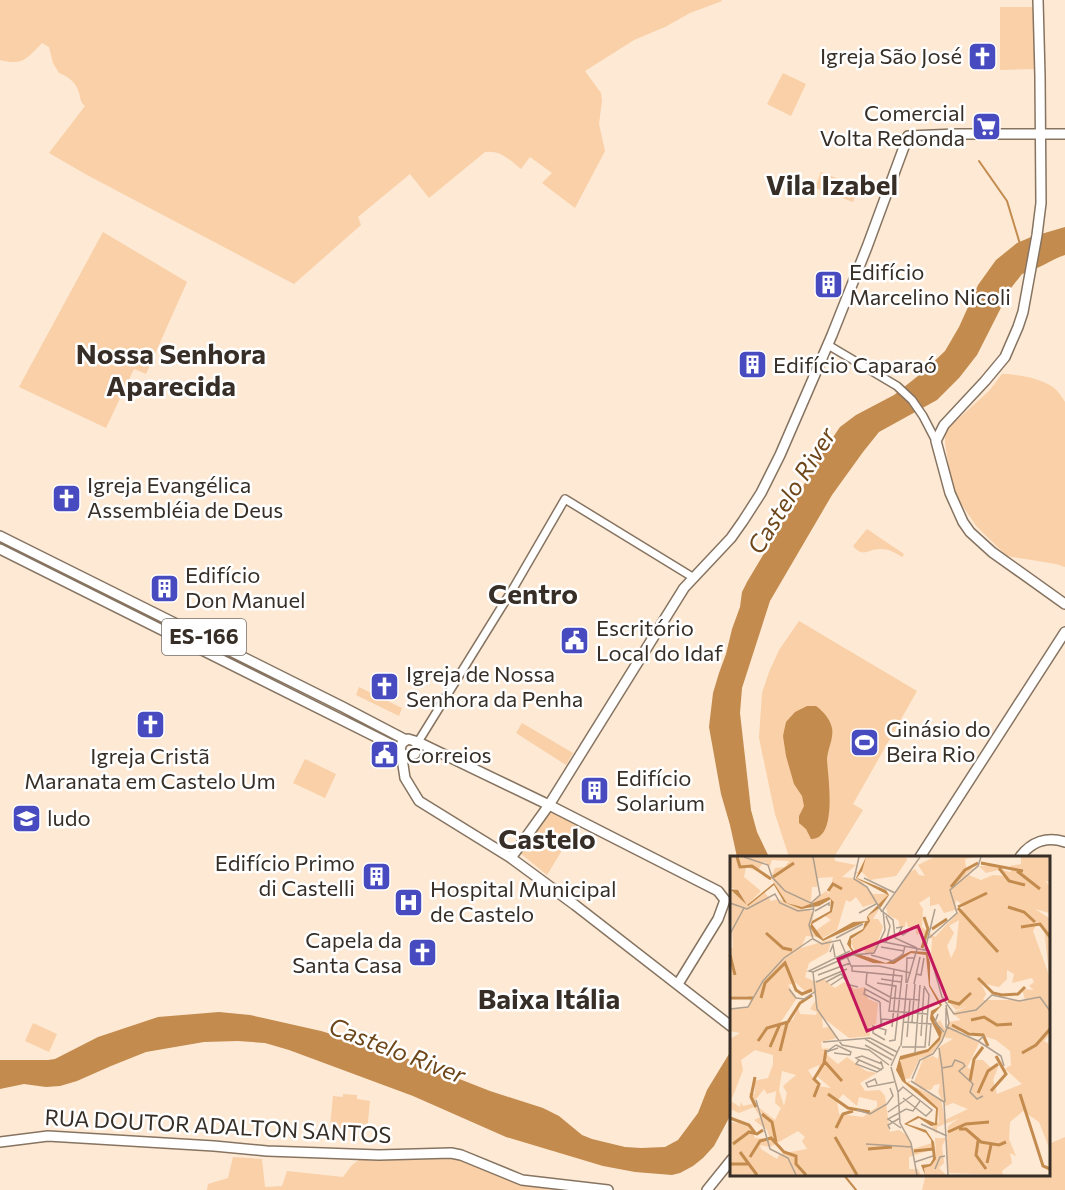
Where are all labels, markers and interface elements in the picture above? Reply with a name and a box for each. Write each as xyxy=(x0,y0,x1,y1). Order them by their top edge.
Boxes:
church icon: Igreja São José xyxy=(967,40,999,72)
place label: Igreja São José xyxy=(820,42,962,69)
place label: Comercial Volta Redonda xyxy=(820,99,965,151)
supermarket icon: Comercial Volta Redonda xyxy=(970,110,1002,142)
district label: Vila Izabel xyxy=(766,167,898,201)
place label: Edifício Marcelino Nicoli xyxy=(849,258,1011,310)
building icon: Edifício Marcelino Nicoli xyxy=(812,269,844,301)
district label: Nossa Senhora Aparecida xyxy=(76,336,266,402)
building icon: Edifício Caparaó xyxy=(736,349,768,381)
place label: Edifício Caparaó xyxy=(773,351,937,378)
water label: Castelo River xyxy=(740,420,842,559)
place label: Igreja Evangélica Assembléia de Deus xyxy=(87,471,283,523)
church icon: Igreja Evangélica Assembléia de Deus xyxy=(50,482,82,514)
place label: Edifício Don Manuel xyxy=(185,561,306,613)
building icon: Edifício Don Manuel xyxy=(148,572,180,604)
district label: Centro xyxy=(488,576,578,610)
place label: Escritório Local do Idaf xyxy=(596,614,723,666)
road number: ES-166 xyxy=(162,619,246,655)
public building icon: Escritório Local do Idaf xyxy=(559,625,591,657)
place label: Igreja de Nossa Senhora da Penha xyxy=(406,660,583,712)
church icon: Igreja de Nossa Senhora da Penha xyxy=(369,671,401,703)
church icon: Igreja Cristã Maranata em Castelo Um xyxy=(134,708,166,740)
place label: Ginásio do Beira Rio xyxy=(886,715,991,767)
sports icon: Ginásio do Beira Rio xyxy=(849,726,881,758)
public building icon: Correios xyxy=(369,739,401,771)
place label: Correios xyxy=(406,741,492,768)
place label: Igreja Cristã Maranata em Castelo Um xyxy=(24,742,276,794)
place label: Edifício Solarium xyxy=(616,764,705,816)
building icon: Edifício Solarium xyxy=(579,775,611,807)
school or university icon: ludo xyxy=(10,802,42,834)
place label: ludo xyxy=(47,804,91,831)
district label: Castelo xyxy=(498,821,596,855)
place label: Edifício Primo di Castelli xyxy=(215,849,355,901)
inset map xyxy=(730,856,1050,1175)
building icon: Edifício Primo di Castelli xyxy=(360,860,392,892)
place label: Hospital Municipal de Castelo xyxy=(430,875,617,927)
hospital icon: Hospital Municipal de Castelo xyxy=(393,886,425,918)
place label: Capela da Santa Casa xyxy=(292,926,402,978)
church icon: Capela da Santa Casa xyxy=(407,937,439,969)
district label: Baixa Itália xyxy=(478,981,620,1015)
water label: Castelo River xyxy=(325,1010,471,1089)
street label: RUA DOUTOR ADALTON SANTOS xyxy=(44,1103,392,1148)

